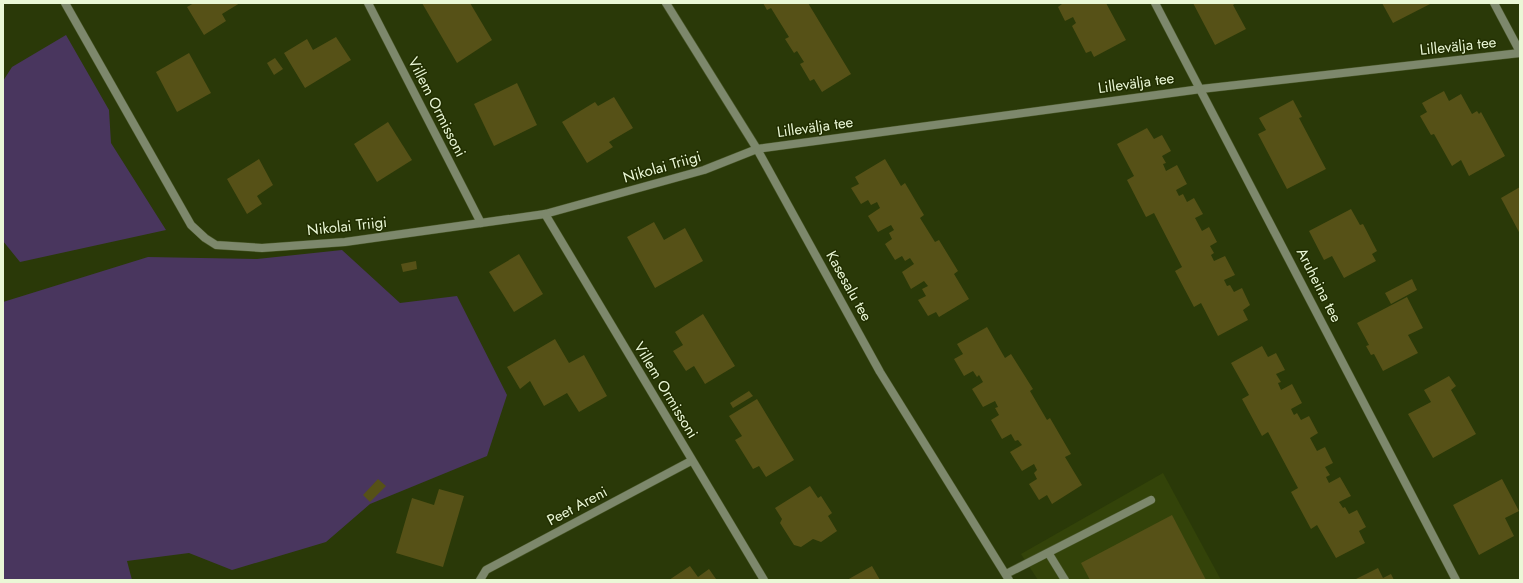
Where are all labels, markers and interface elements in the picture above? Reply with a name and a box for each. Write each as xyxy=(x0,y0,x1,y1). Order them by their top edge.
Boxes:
street label: Lillevälja tee xyxy=(1419,31,1498,61)
street label: Villem Ormissoni xyxy=(402,53,472,161)
street label: Lillevälja tee xyxy=(1096,67,1176,99)
street label: Lillevälja tee xyxy=(775,111,855,143)
street label: Nikolai Triigi xyxy=(620,145,704,189)
street label: Nikolai Triigi xyxy=(306,211,388,241)
street label: Aruheina tee xyxy=(1291,244,1347,326)
street label: Kasesalu tee xyxy=(821,247,878,326)
street label: Villem Ormissoni xyxy=(628,337,704,443)
street label: Peet Areni xyxy=(543,481,611,531)

